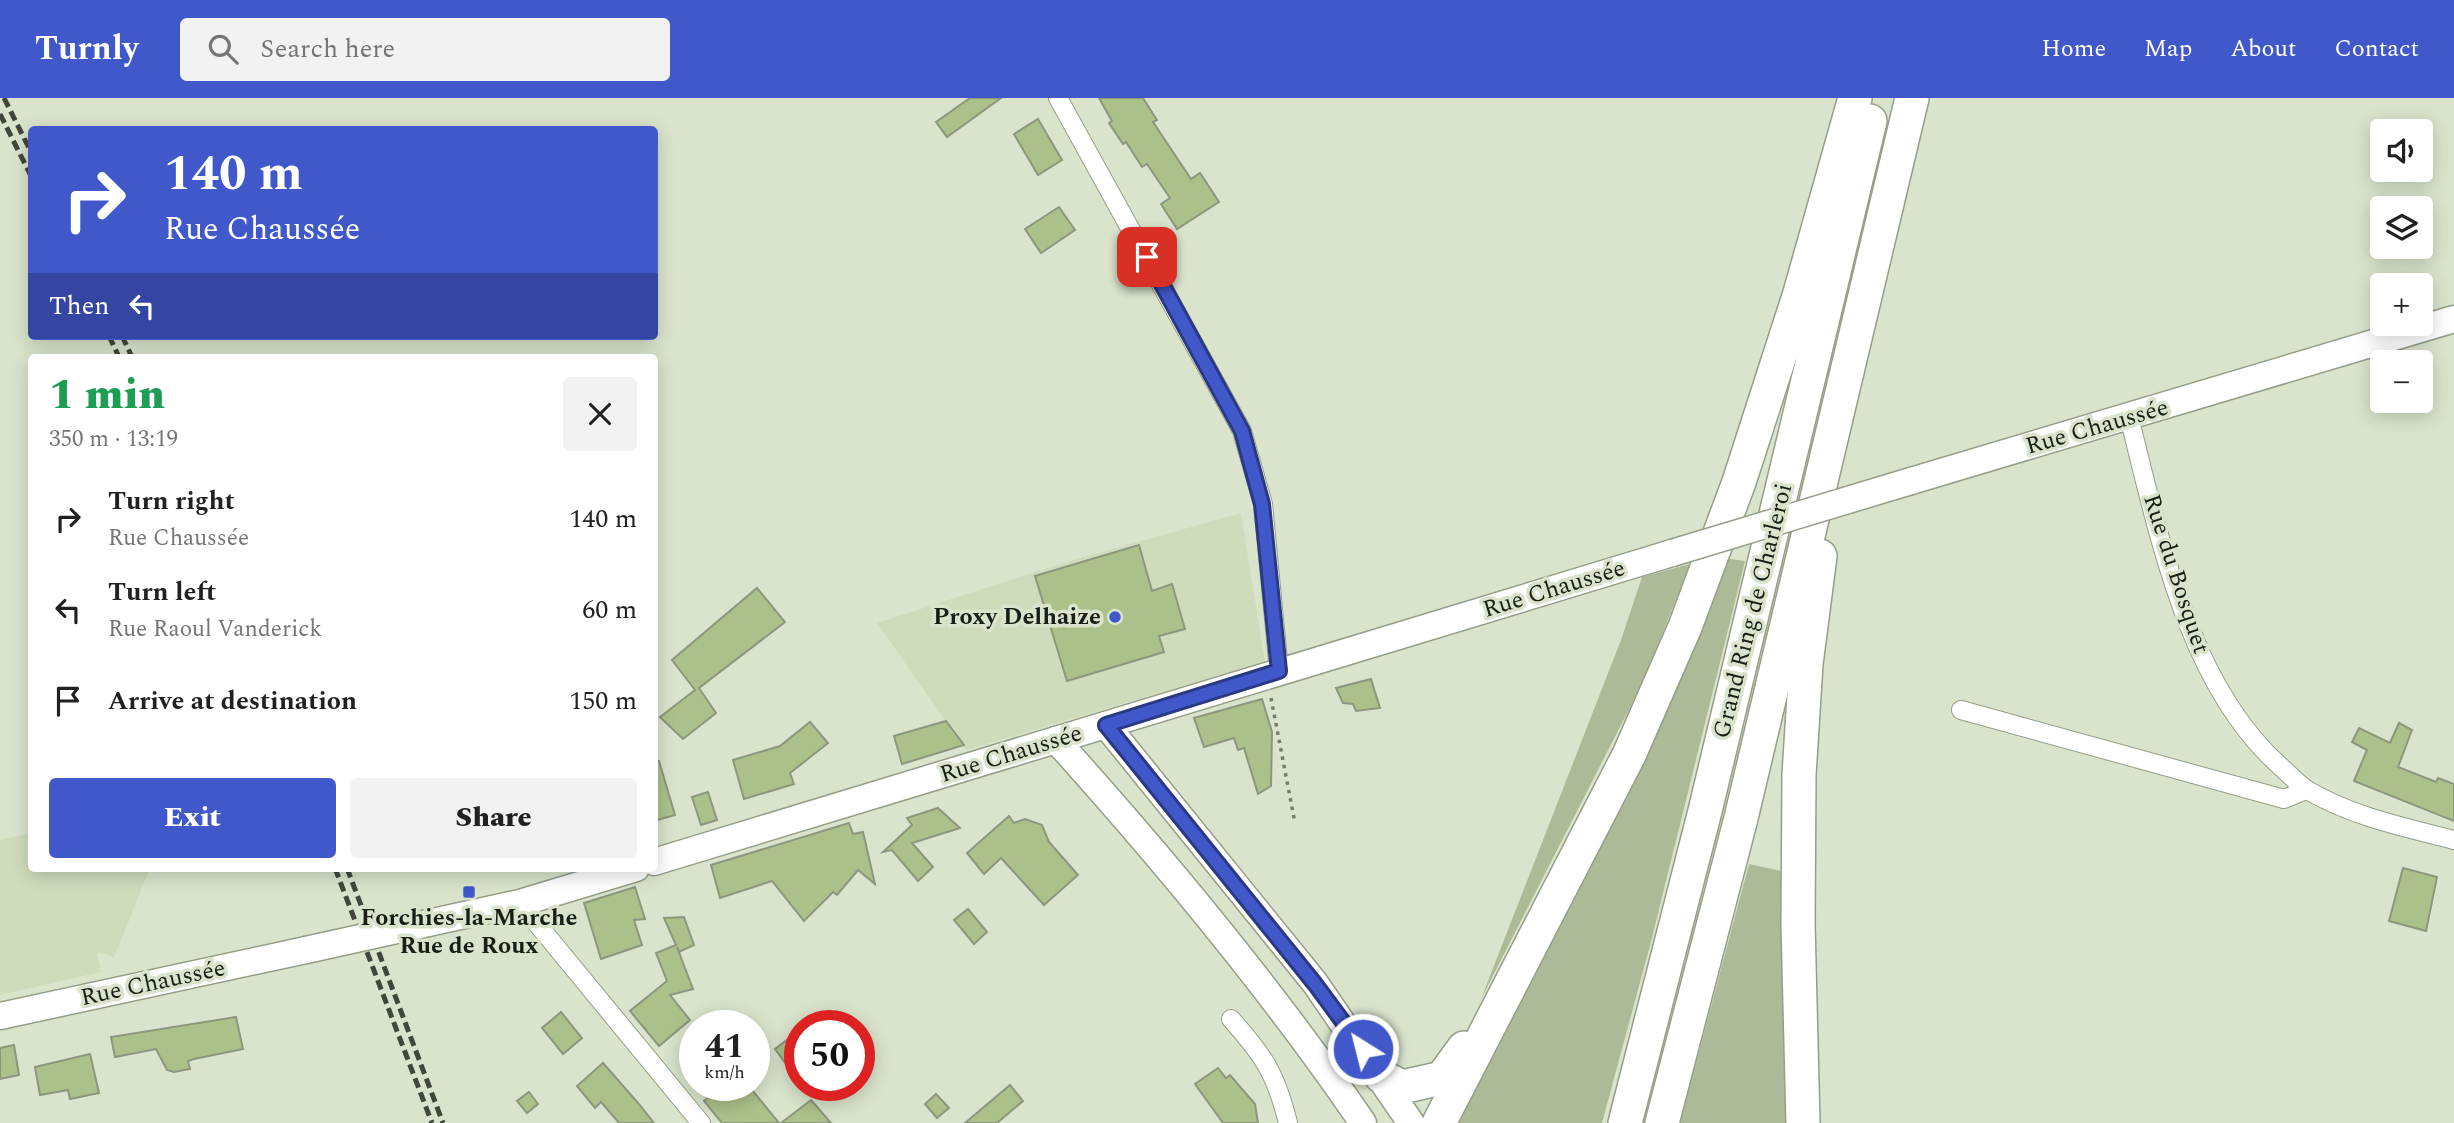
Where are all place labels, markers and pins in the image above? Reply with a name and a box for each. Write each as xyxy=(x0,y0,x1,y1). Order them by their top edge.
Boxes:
pin xyxy=(1117,227,1177,287)
place label: Proxy Delhaize xyxy=(933,599,1101,635)
marker: Proxy Delhaize xyxy=(1107,609,1123,625)
marker: Forchies-la-Marche Rue de Roux xyxy=(461,884,477,900)
place label: Forchies-la-Marche Rue de Roux xyxy=(360,900,578,964)

